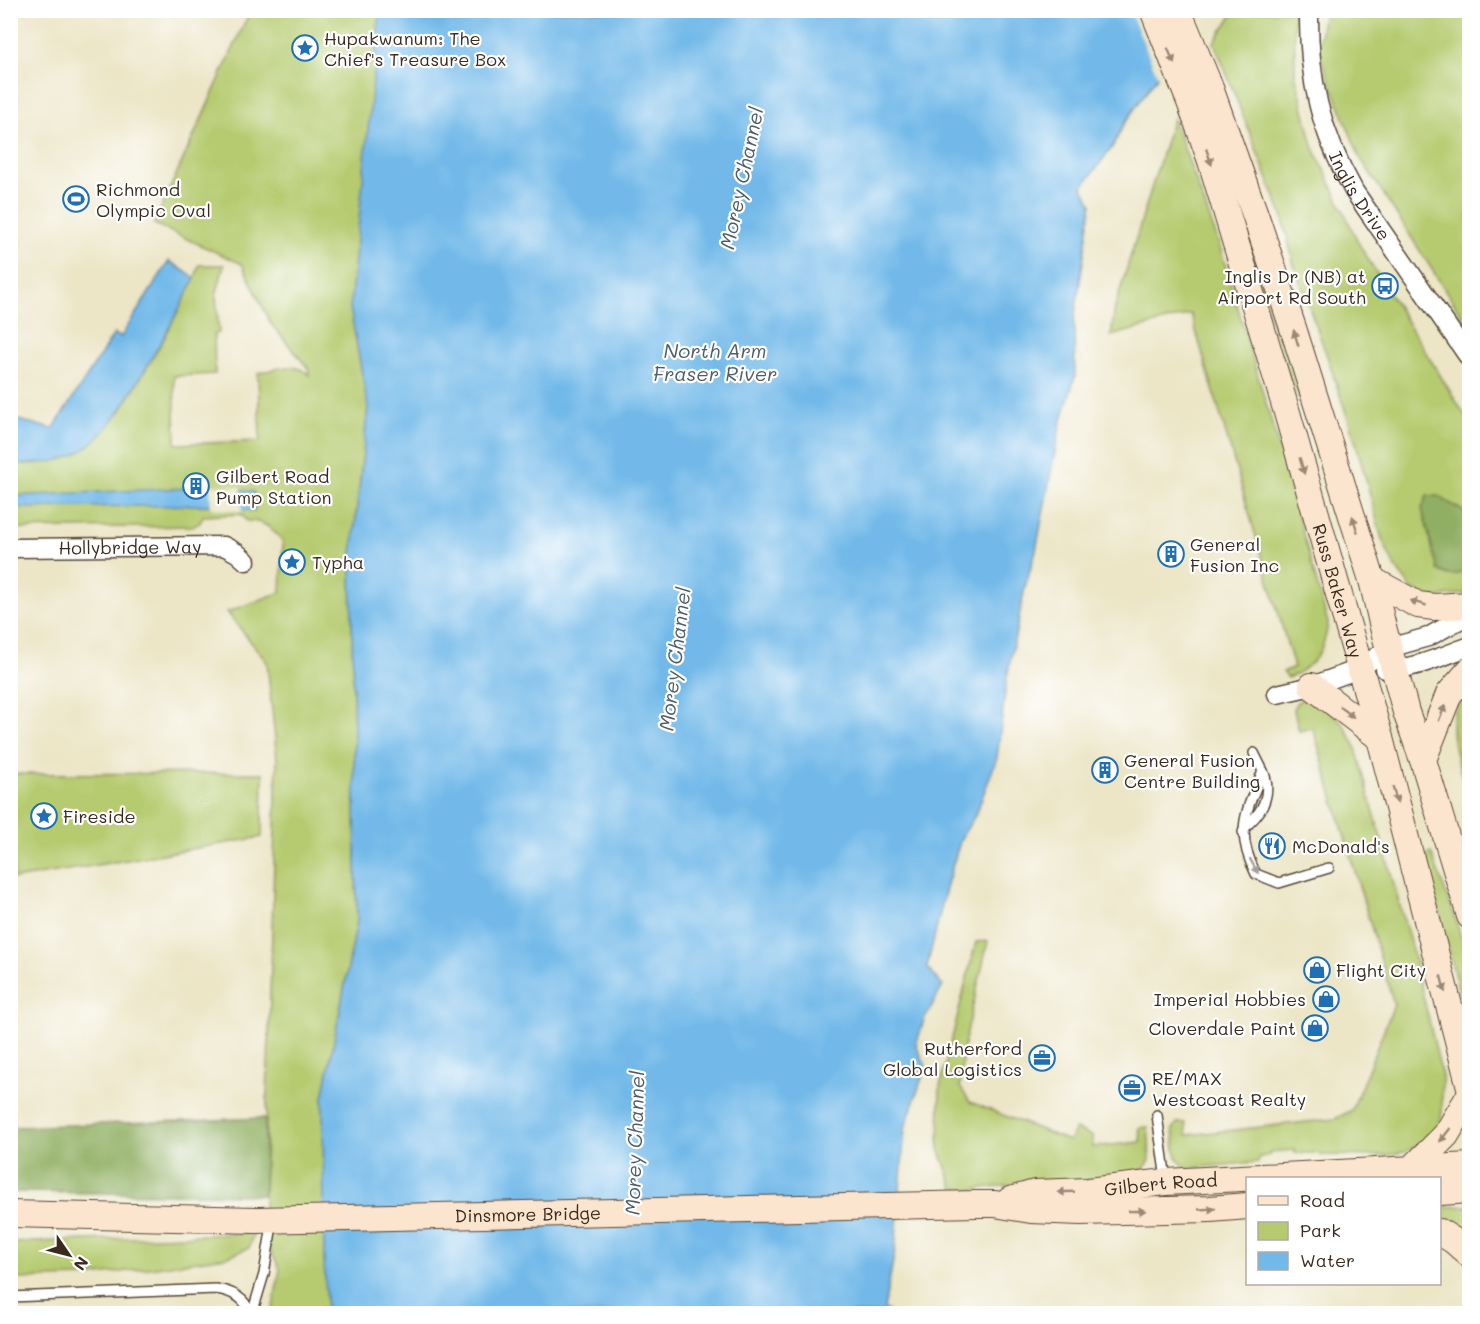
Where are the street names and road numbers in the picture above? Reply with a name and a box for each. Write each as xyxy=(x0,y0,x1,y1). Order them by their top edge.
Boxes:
street label: Inglis Drive xyxy=(1324,147,1396,245)
street label: Russ Baker Way xyxy=(1307,521,1369,661)
street label: Hollybridge Way xyxy=(58,534,202,560)
street label: Gilbert Road xyxy=(1103,1167,1218,1201)
street label: Dinsmore Bridge xyxy=(454,1200,601,1228)

